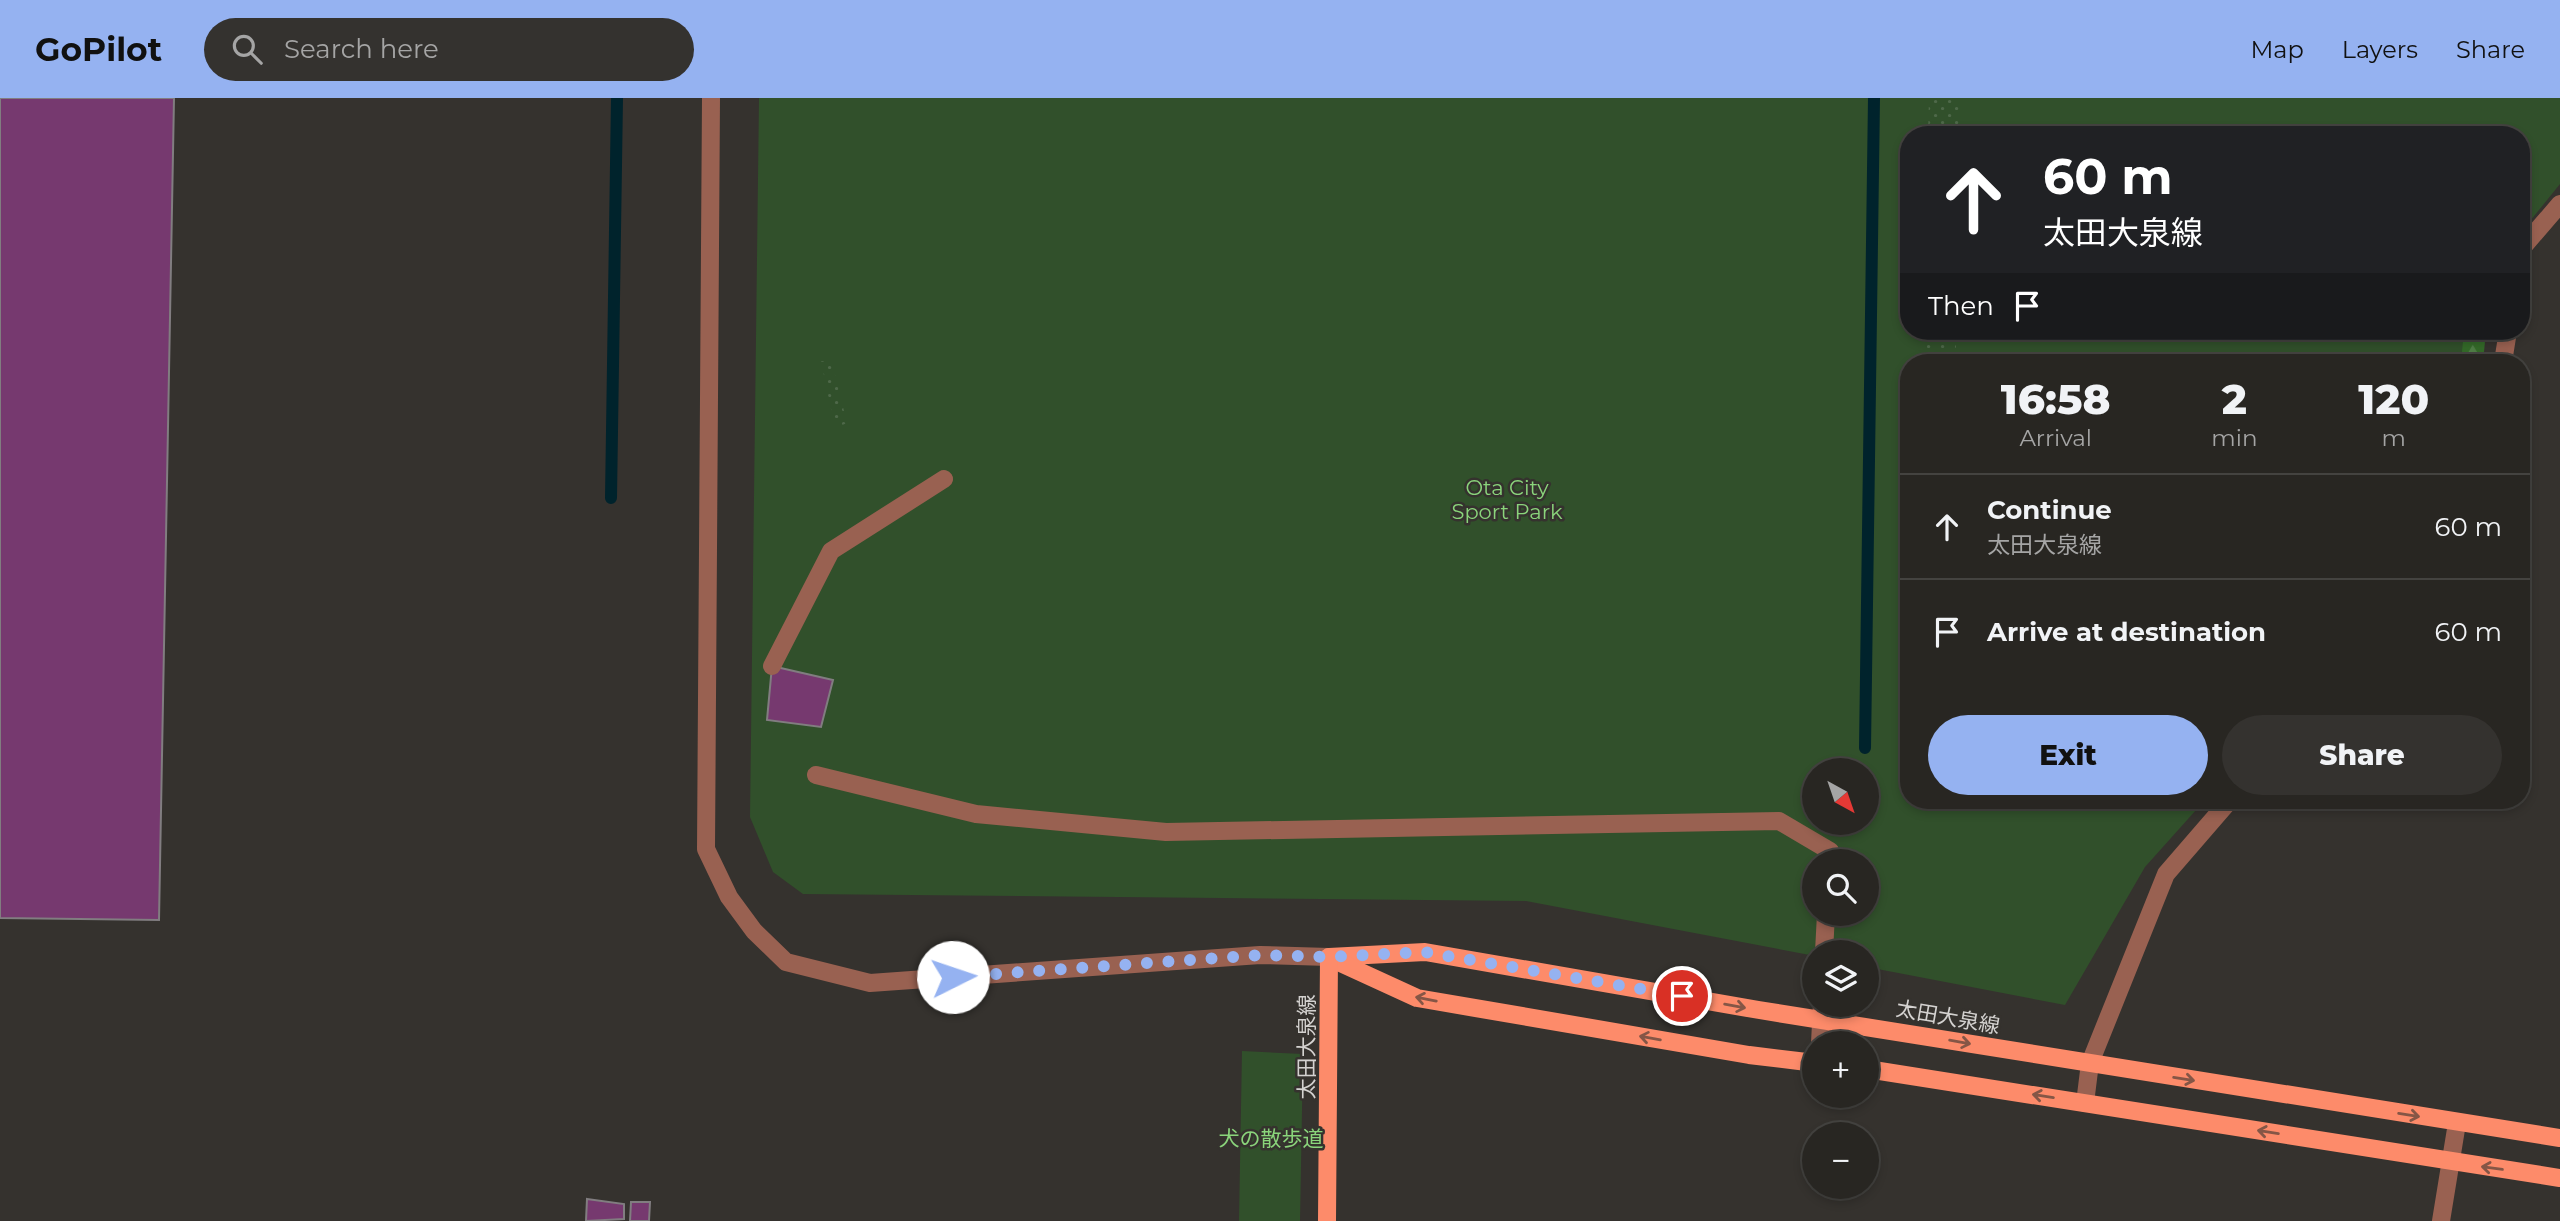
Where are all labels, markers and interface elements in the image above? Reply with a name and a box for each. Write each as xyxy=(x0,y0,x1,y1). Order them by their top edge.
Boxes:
search box xyxy=(204,18,694,81)
text: GoPilot xyxy=(35,29,162,69)
icon: search xyxy=(228,30,266,68)
text: Search here xyxy=(284,33,439,65)
text: Map xyxy=(2250,35,2304,64)
text: Layers xyxy=(2342,35,2418,64)
text: Share xyxy=(2456,35,2525,64)
text: 60 m xyxy=(2043,147,2173,206)
icon: ahead xyxy=(1928,154,2019,245)
text: 太田大泉線 xyxy=(2043,213,2203,252)
icon: arrive xyxy=(2008,287,2046,325)
text: Then xyxy=(1928,290,1994,322)
text: 16:58 xyxy=(2001,373,2111,425)
text: 2 xyxy=(2222,373,2247,425)
text: 120 xyxy=(2358,373,2429,425)
text: Arrival xyxy=(2019,424,2092,452)
text: min xyxy=(2211,424,2257,452)
text: m xyxy=(2382,424,2406,452)
park label: Ota City Sport Park xyxy=(1451,475,1563,524)
text: Continue xyxy=(1987,494,2112,526)
icon: ahead xyxy=(1928,508,1966,546)
text: 60 m xyxy=(2435,511,2502,543)
text: 太田大泉線 xyxy=(1987,531,2102,559)
icon: arrive xyxy=(1928,613,1966,651)
text: Arrive at destination xyxy=(1987,616,2266,648)
text: 60 m xyxy=(2435,616,2502,648)
button: Exit xyxy=(1928,715,2208,795)
button: Share xyxy=(2222,715,2502,795)
north arrow xyxy=(1802,758,1880,835)
map controls xyxy=(1802,758,1879,1199)
button: search xyxy=(1802,849,1879,926)
position arrow xyxy=(916,940,990,1014)
button: layers xyxy=(1802,940,1879,1017)
pin xyxy=(1652,966,1712,1026)
icon: arrive xyxy=(1663,977,1701,1015)
one-way arrow xyxy=(1415,992,1438,1006)
street label: 太田大泉線 xyxy=(1294,995,1319,1100)
street label: 太田大泉線 xyxy=(1894,996,2002,1038)
one-way arrow xyxy=(1723,1000,1746,1013)
one-way arrow xyxy=(1639,1031,1662,1044)
button: + xyxy=(1802,1031,1879,1108)
one-way arrow xyxy=(1948,1036,1971,1049)
one-way arrow xyxy=(2172,1073,2195,1086)
one-way arrow xyxy=(2032,1089,2055,1102)
one-way arrow xyxy=(2397,1109,2420,1122)
button: − xyxy=(1802,1122,1879,1199)
one-way arrow xyxy=(2257,1125,2280,1138)
park label: 犬の散歩道 xyxy=(1219,1126,1324,1151)
one-way arrow xyxy=(2482,1161,2504,1174)

